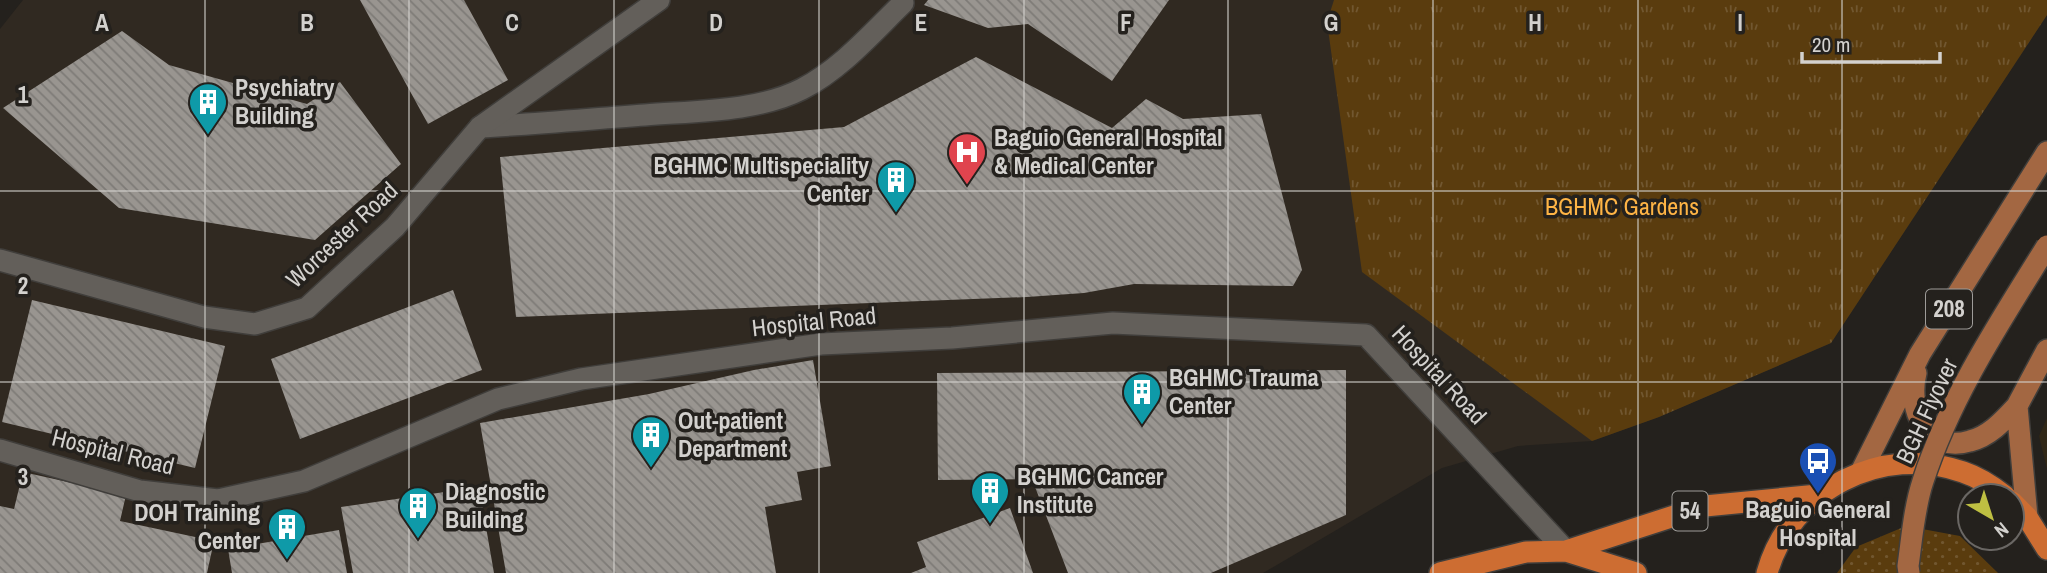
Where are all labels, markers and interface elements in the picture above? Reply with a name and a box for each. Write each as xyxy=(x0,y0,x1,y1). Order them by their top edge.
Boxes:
text: A xyxy=(95,7,109,38)
text: B xyxy=(300,7,314,38)
text: C xyxy=(505,7,519,38)
text: D xyxy=(709,7,723,38)
text: E xyxy=(915,7,927,38)
text: F xyxy=(1120,7,1132,38)
text: G xyxy=(1324,7,1338,38)
text: H xyxy=(1528,7,1542,38)
text: I xyxy=(1737,7,1743,38)
scale bar xyxy=(1802,21,1940,65)
text: 20 m xyxy=(1812,30,1850,59)
place label: Psychiatry Building xyxy=(235,71,335,131)
text: 1 xyxy=(18,79,29,110)
building icon: Psychiatry Building xyxy=(187,81,229,136)
place label: Baguio General Hospital & Medical Center xyxy=(994,121,1223,181)
hospital icon: Baguio General Hospital & Medical Center xyxy=(946,131,988,186)
place label: BGHMC Multispeciality Center xyxy=(654,149,869,209)
building icon: BGHMC Multispeciality Center xyxy=(875,159,917,214)
street label: Worcester Road xyxy=(279,174,404,294)
park label: BGHMC Gardens xyxy=(1545,190,1699,222)
text: 2 xyxy=(18,270,28,301)
road number: 208 xyxy=(1926,290,1972,328)
street label: Hospital Road xyxy=(750,299,878,343)
street label: Hospital Road xyxy=(1386,318,1494,431)
street label: BGH Flyover xyxy=(1888,352,1965,468)
place label: BGHMC Trauma Center xyxy=(1169,361,1319,421)
building icon: BGHMC Trauma Center xyxy=(1121,371,1163,426)
place label: Out-patient Department xyxy=(678,404,788,464)
building icon: Out-patient Department xyxy=(630,414,672,469)
street label: Hospital Road xyxy=(49,420,178,482)
bus stop icon: Baguio General Hospital xyxy=(1797,440,1839,495)
place label: BGHMC Cancer Institute xyxy=(1017,460,1164,520)
text: 3 xyxy=(18,461,28,492)
building icon: BGHMC Cancer Institute xyxy=(969,470,1011,525)
place label: Diagnostic Building xyxy=(445,475,546,535)
north arrow xyxy=(1956,482,2026,552)
building icon: Diagnostic Building xyxy=(397,485,439,540)
road number: 54 xyxy=(1672,491,1708,530)
place label: Baguio General Hospital xyxy=(1745,493,1891,553)
place label: DOH Training Center xyxy=(134,496,260,556)
building icon: DOH Training Center xyxy=(266,506,308,561)
text: N xyxy=(1989,517,2014,544)

